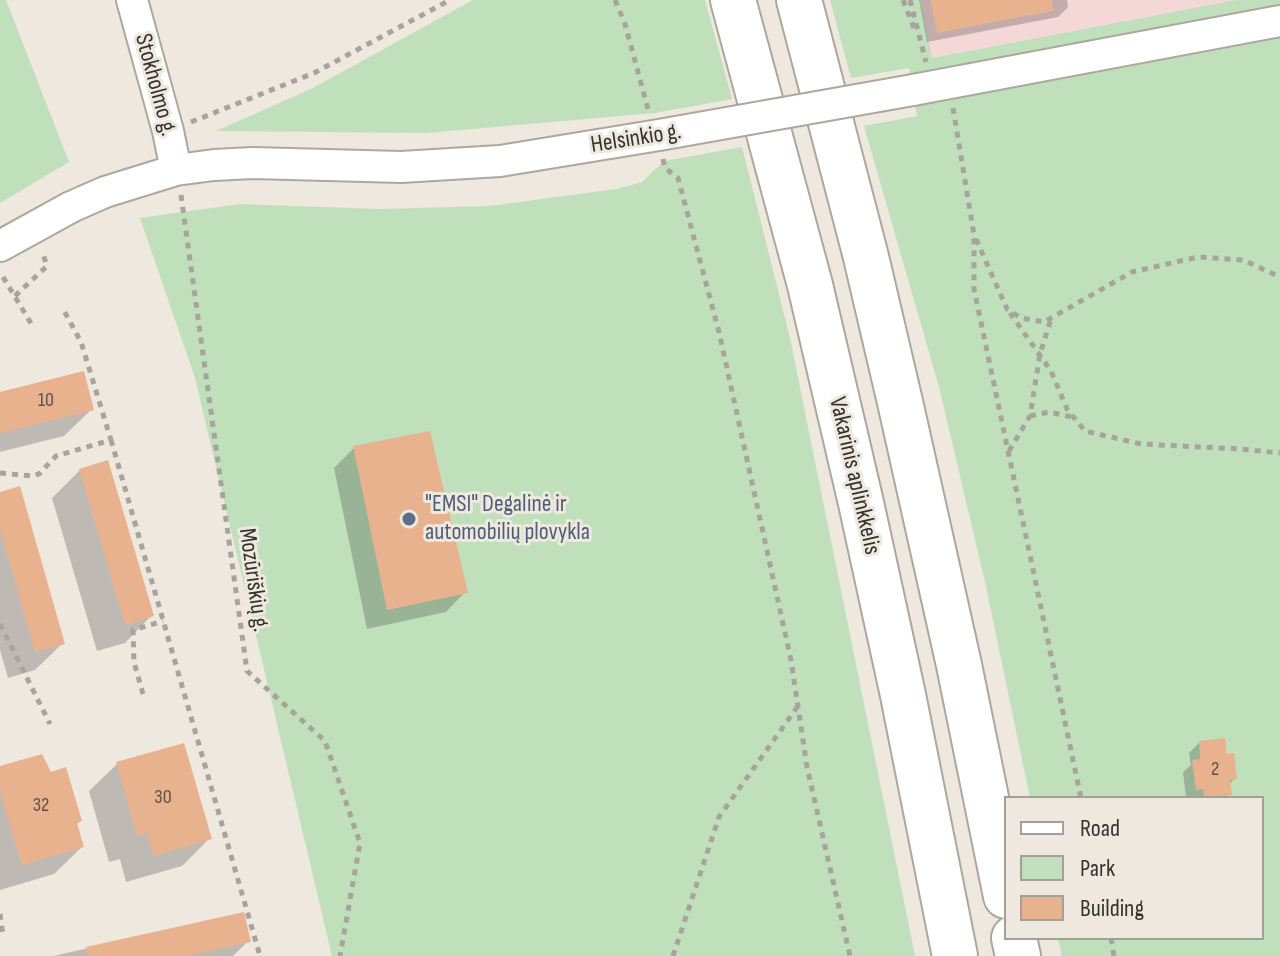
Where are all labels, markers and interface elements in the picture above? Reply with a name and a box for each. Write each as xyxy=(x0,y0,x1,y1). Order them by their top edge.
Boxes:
street label: Stokholmo g. xyxy=(128,31,182,139)
street label: Helsinkio g. xyxy=(589,118,683,160)
house number: 10 xyxy=(38,389,54,413)
street label: Vakarinis aplinkkelis xyxy=(822,394,886,558)
place label: "EMSI" Degalinė ir automobilių plovykla xyxy=(425,491,590,547)
marker: "EMSI" Degalinė ir automobilių plovykla xyxy=(400,510,418,528)
street label: Mozūriškių g. xyxy=(231,526,275,634)
house number: 2 xyxy=(1211,758,1219,782)
house number: 30 xyxy=(154,786,172,810)
house number: 32 xyxy=(33,794,49,818)
legend xyxy=(1004,796,1264,940)
text: Road xyxy=(1080,814,1120,843)
text: Park xyxy=(1080,854,1115,883)
text: Building xyxy=(1080,894,1144,923)

